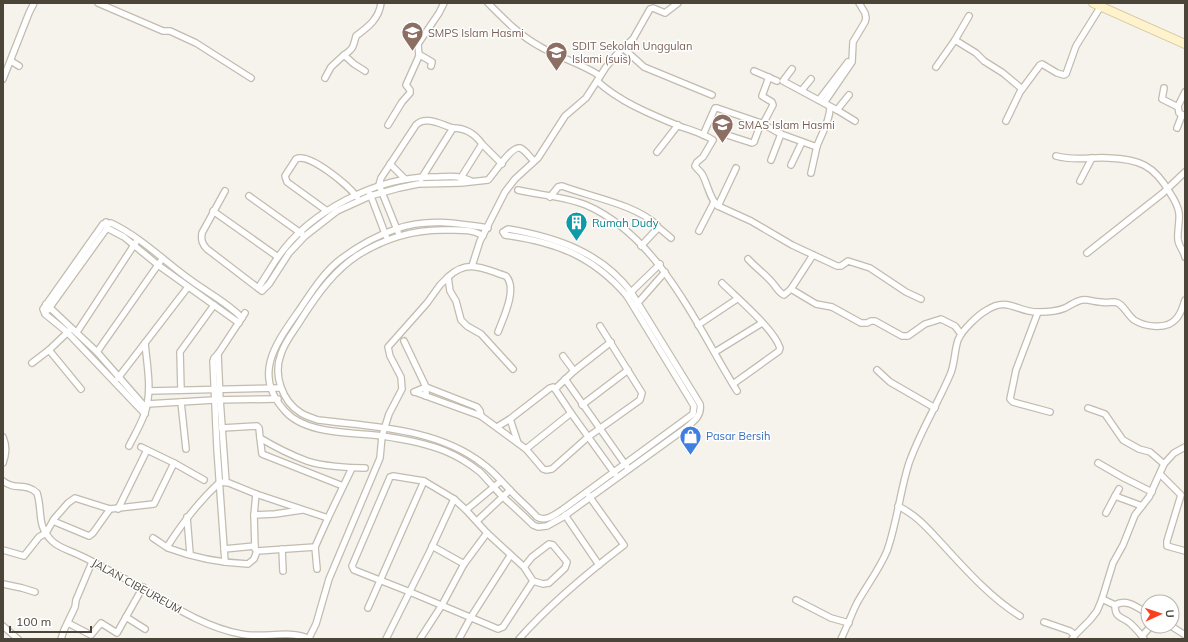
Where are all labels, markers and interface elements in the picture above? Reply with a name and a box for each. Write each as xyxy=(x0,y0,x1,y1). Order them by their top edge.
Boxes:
school or university icon: SMPS Islam Hasmi xyxy=(399,20,425,53)
place label: SMPS Islam Hasmi xyxy=(428,26,524,40)
school or university icon: SDIT Sekolah Unggulan Islami (suis) xyxy=(544,39,570,72)
place label: SDIT Sekolah Unggulan Islami (suis) xyxy=(572,39,692,66)
school or university icon: SMAS Islam Hasmi xyxy=(710,112,736,145)
place label: SMAS Islam Hasmi xyxy=(738,118,835,132)
building icon: Rumah Dudy xyxy=(563,210,589,243)
place label: Rumah Dudy xyxy=(592,216,659,230)
shop icon: Pasar Bersih xyxy=(677,423,703,456)
place label: Pasar Bersih xyxy=(706,429,770,443)
street label: JALAN CIBEUREUM xyxy=(90,556,184,616)
north arrow xyxy=(1140,594,1180,634)
scale bar xyxy=(10,608,91,634)
text: U xyxy=(1163,609,1177,618)
text: 100 m xyxy=(16,614,51,629)

